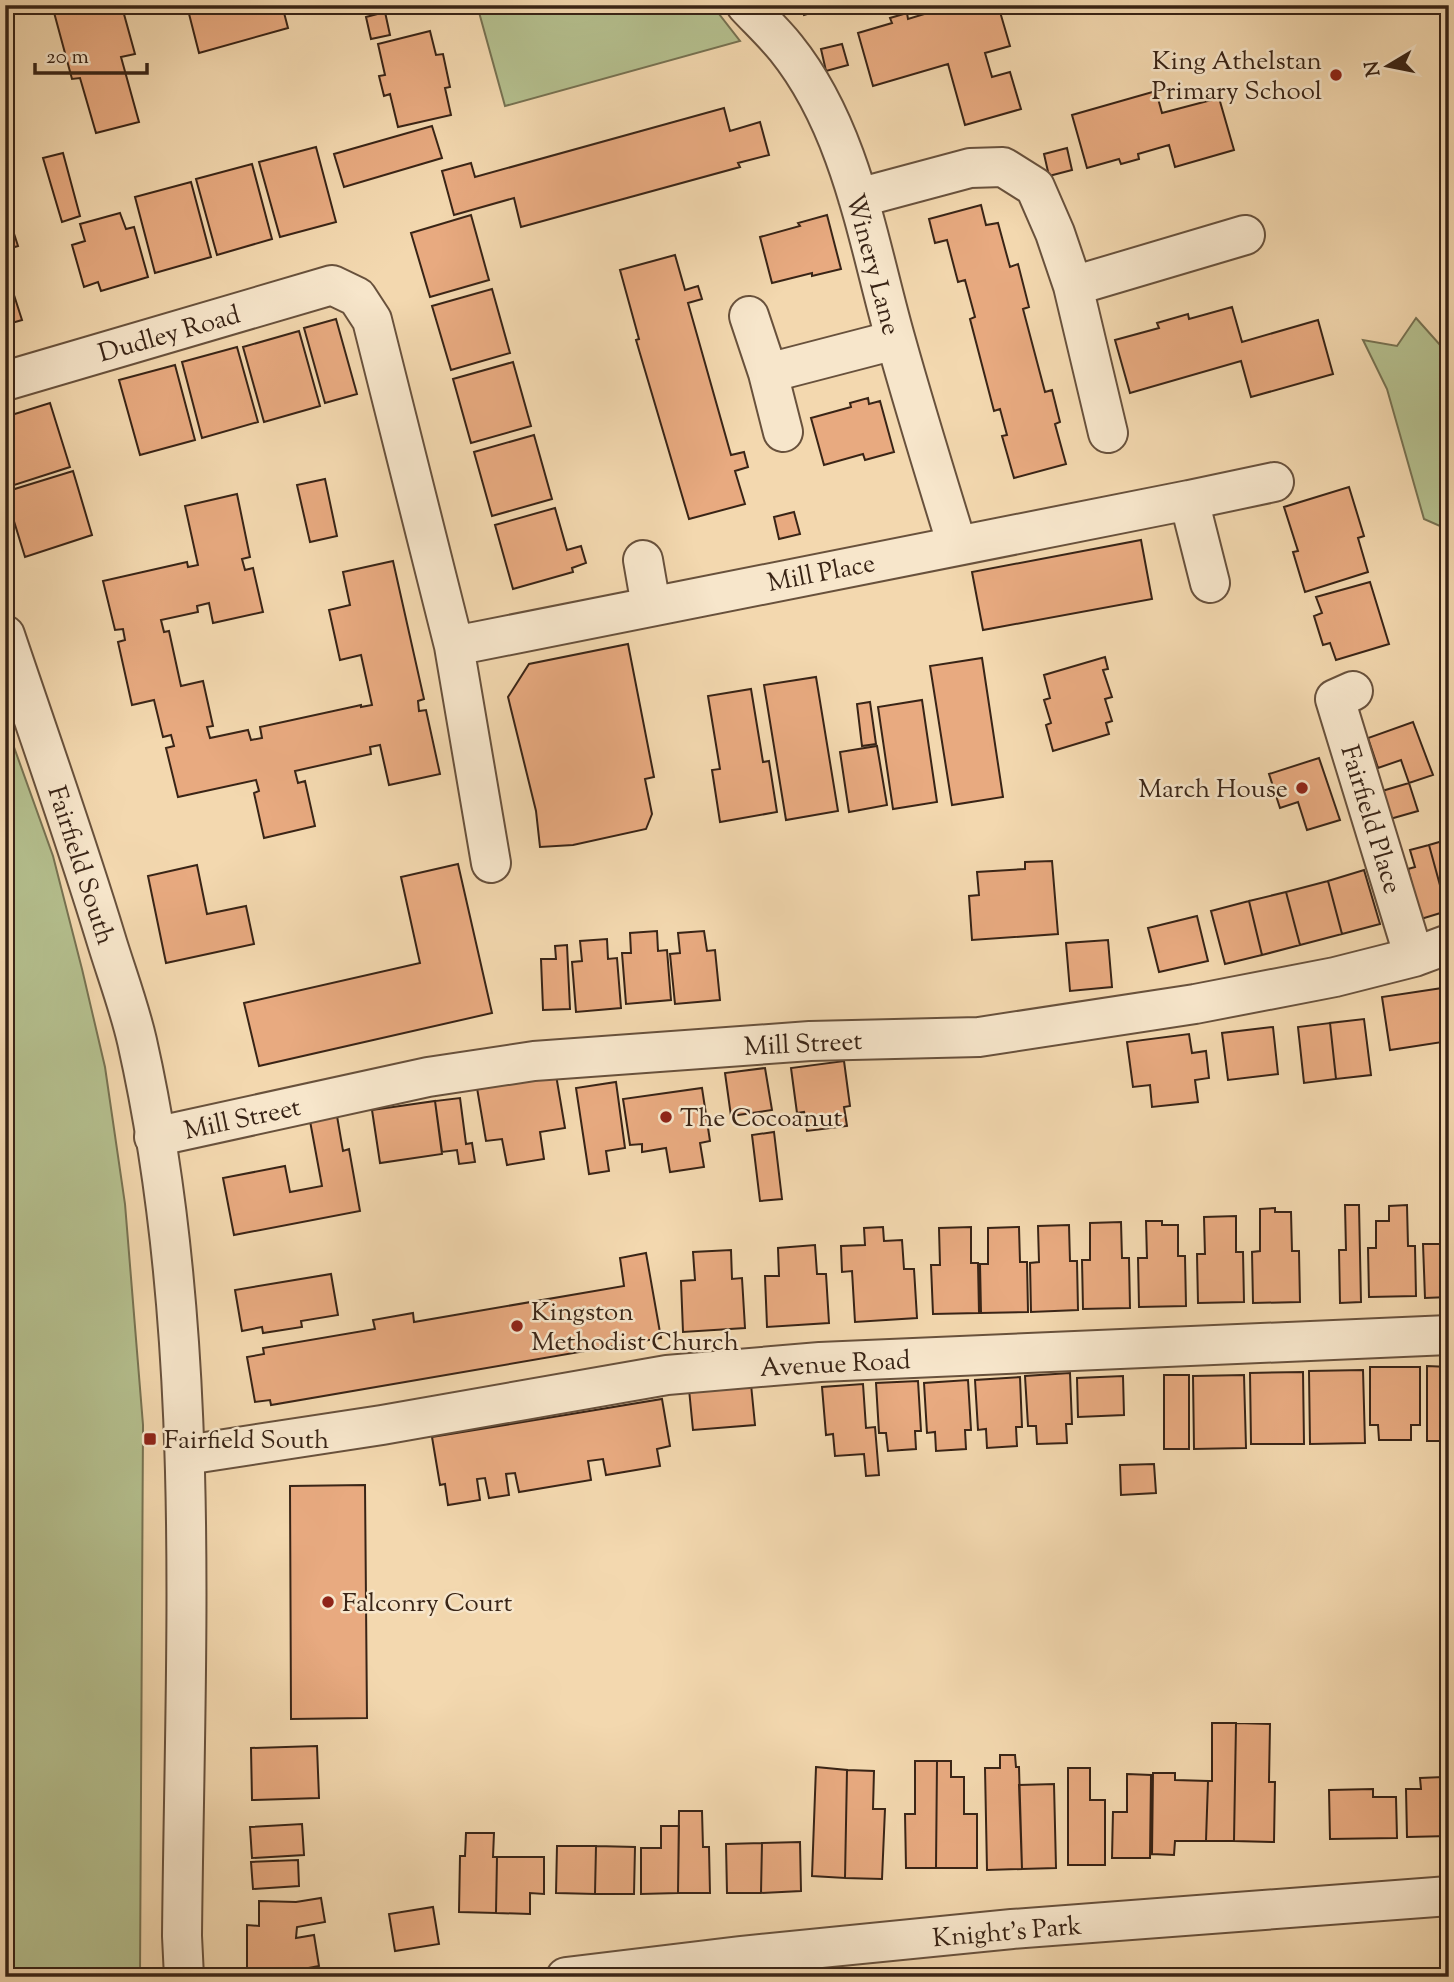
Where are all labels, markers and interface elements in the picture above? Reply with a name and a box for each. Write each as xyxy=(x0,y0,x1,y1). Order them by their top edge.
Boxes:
scale bar xyxy=(35,32,147,76)
north arrow xyxy=(1352,32,1422,102)
text: 20 m xyxy=(46,43,89,73)
place label: King Athelstan Primary School xyxy=(1152,44,1322,111)
text: N xyxy=(1359,59,1388,78)
marker: King Athelstan Primary School xyxy=(1328,67,1344,83)
street label: Winery Lane xyxy=(835,190,908,340)
street label: Dudley Road xyxy=(94,297,245,373)
street label: Mill Place xyxy=(765,546,878,603)
street label: Fairfield Place xyxy=(1329,741,1410,899)
place label: March House xyxy=(1138,772,1288,809)
marker: March House xyxy=(1294,780,1310,796)
street label: Fairfield South xyxy=(37,782,123,950)
street label: Mill Street xyxy=(743,1024,863,1067)
street label: Mill Street xyxy=(181,1090,304,1151)
place label: The Cocoanut xyxy=(680,1101,842,1138)
marker: The Cocoanut xyxy=(658,1109,674,1125)
place label: Kingston Methodist Church xyxy=(531,1295,739,1362)
marker: Kingston Methodist Church xyxy=(509,1318,525,1334)
street label: Avenue Road xyxy=(759,1343,912,1388)
place label: Fairfield South xyxy=(164,1423,329,1460)
marker: Fairfield South xyxy=(142,1431,158,1447)
place label: Falconry Court xyxy=(342,1586,512,1623)
marker: Falconry Court xyxy=(320,1594,336,1610)
street label: Knight's Park xyxy=(931,1909,1083,1958)

